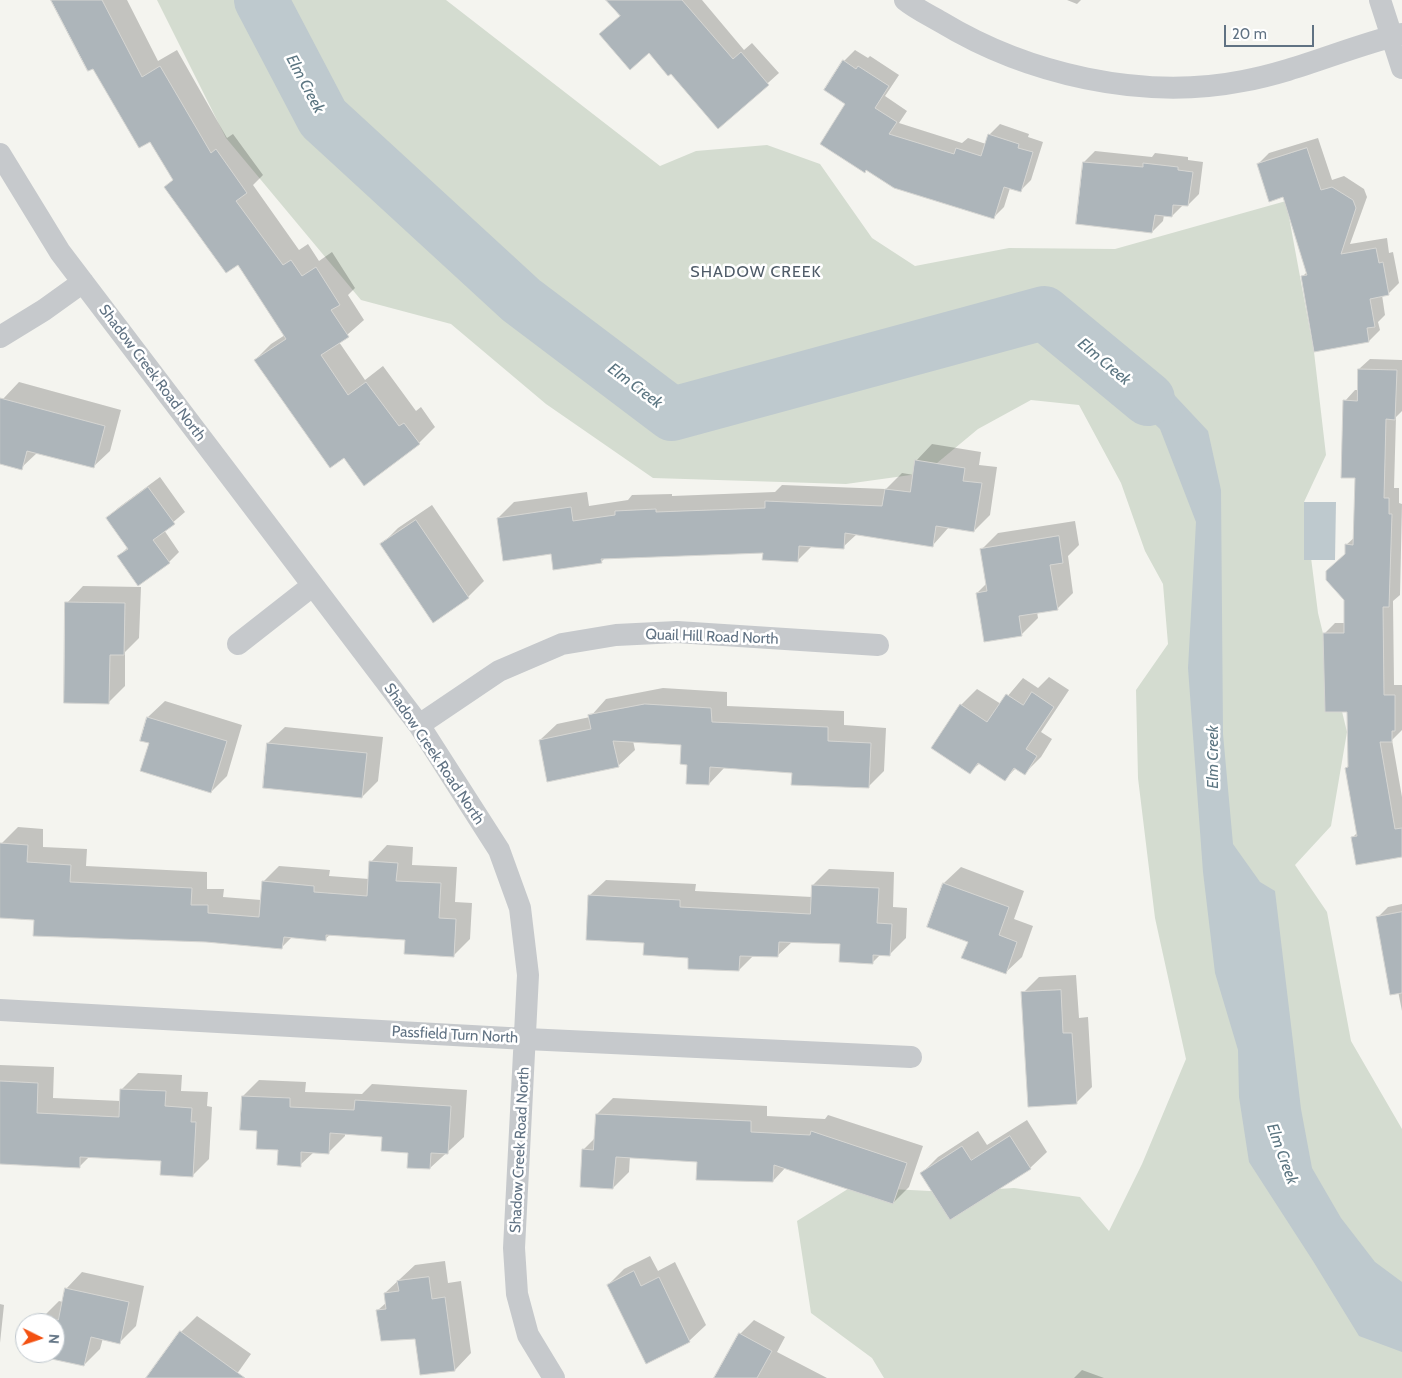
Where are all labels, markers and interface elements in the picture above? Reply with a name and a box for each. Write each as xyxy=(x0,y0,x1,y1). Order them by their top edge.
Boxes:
scale bar xyxy=(1227,15,1317,47)
text: 20 m xyxy=(1232,25,1267,43)
water label: Elm Creek xyxy=(282,52,328,116)
district label: SHADOW CREEK xyxy=(689,262,823,282)
street label: Shadow Creek Road North xyxy=(95,301,209,445)
water label: Elm Creek xyxy=(1074,334,1134,390)
water label: Elm Creek xyxy=(604,359,666,413)
street label: Quail Hill Road North xyxy=(645,626,779,648)
street label: Shadow Creek Road North xyxy=(380,680,488,828)
water label: Elm Creek xyxy=(1203,725,1223,789)
street label: Passfield Turn North xyxy=(391,1023,519,1047)
street label: Shadow Creek Road North xyxy=(507,1066,533,1234)
water label: Elm Creek xyxy=(1262,1121,1302,1187)
north arrow xyxy=(15,1313,65,1363)
text: N xyxy=(45,1333,63,1345)

